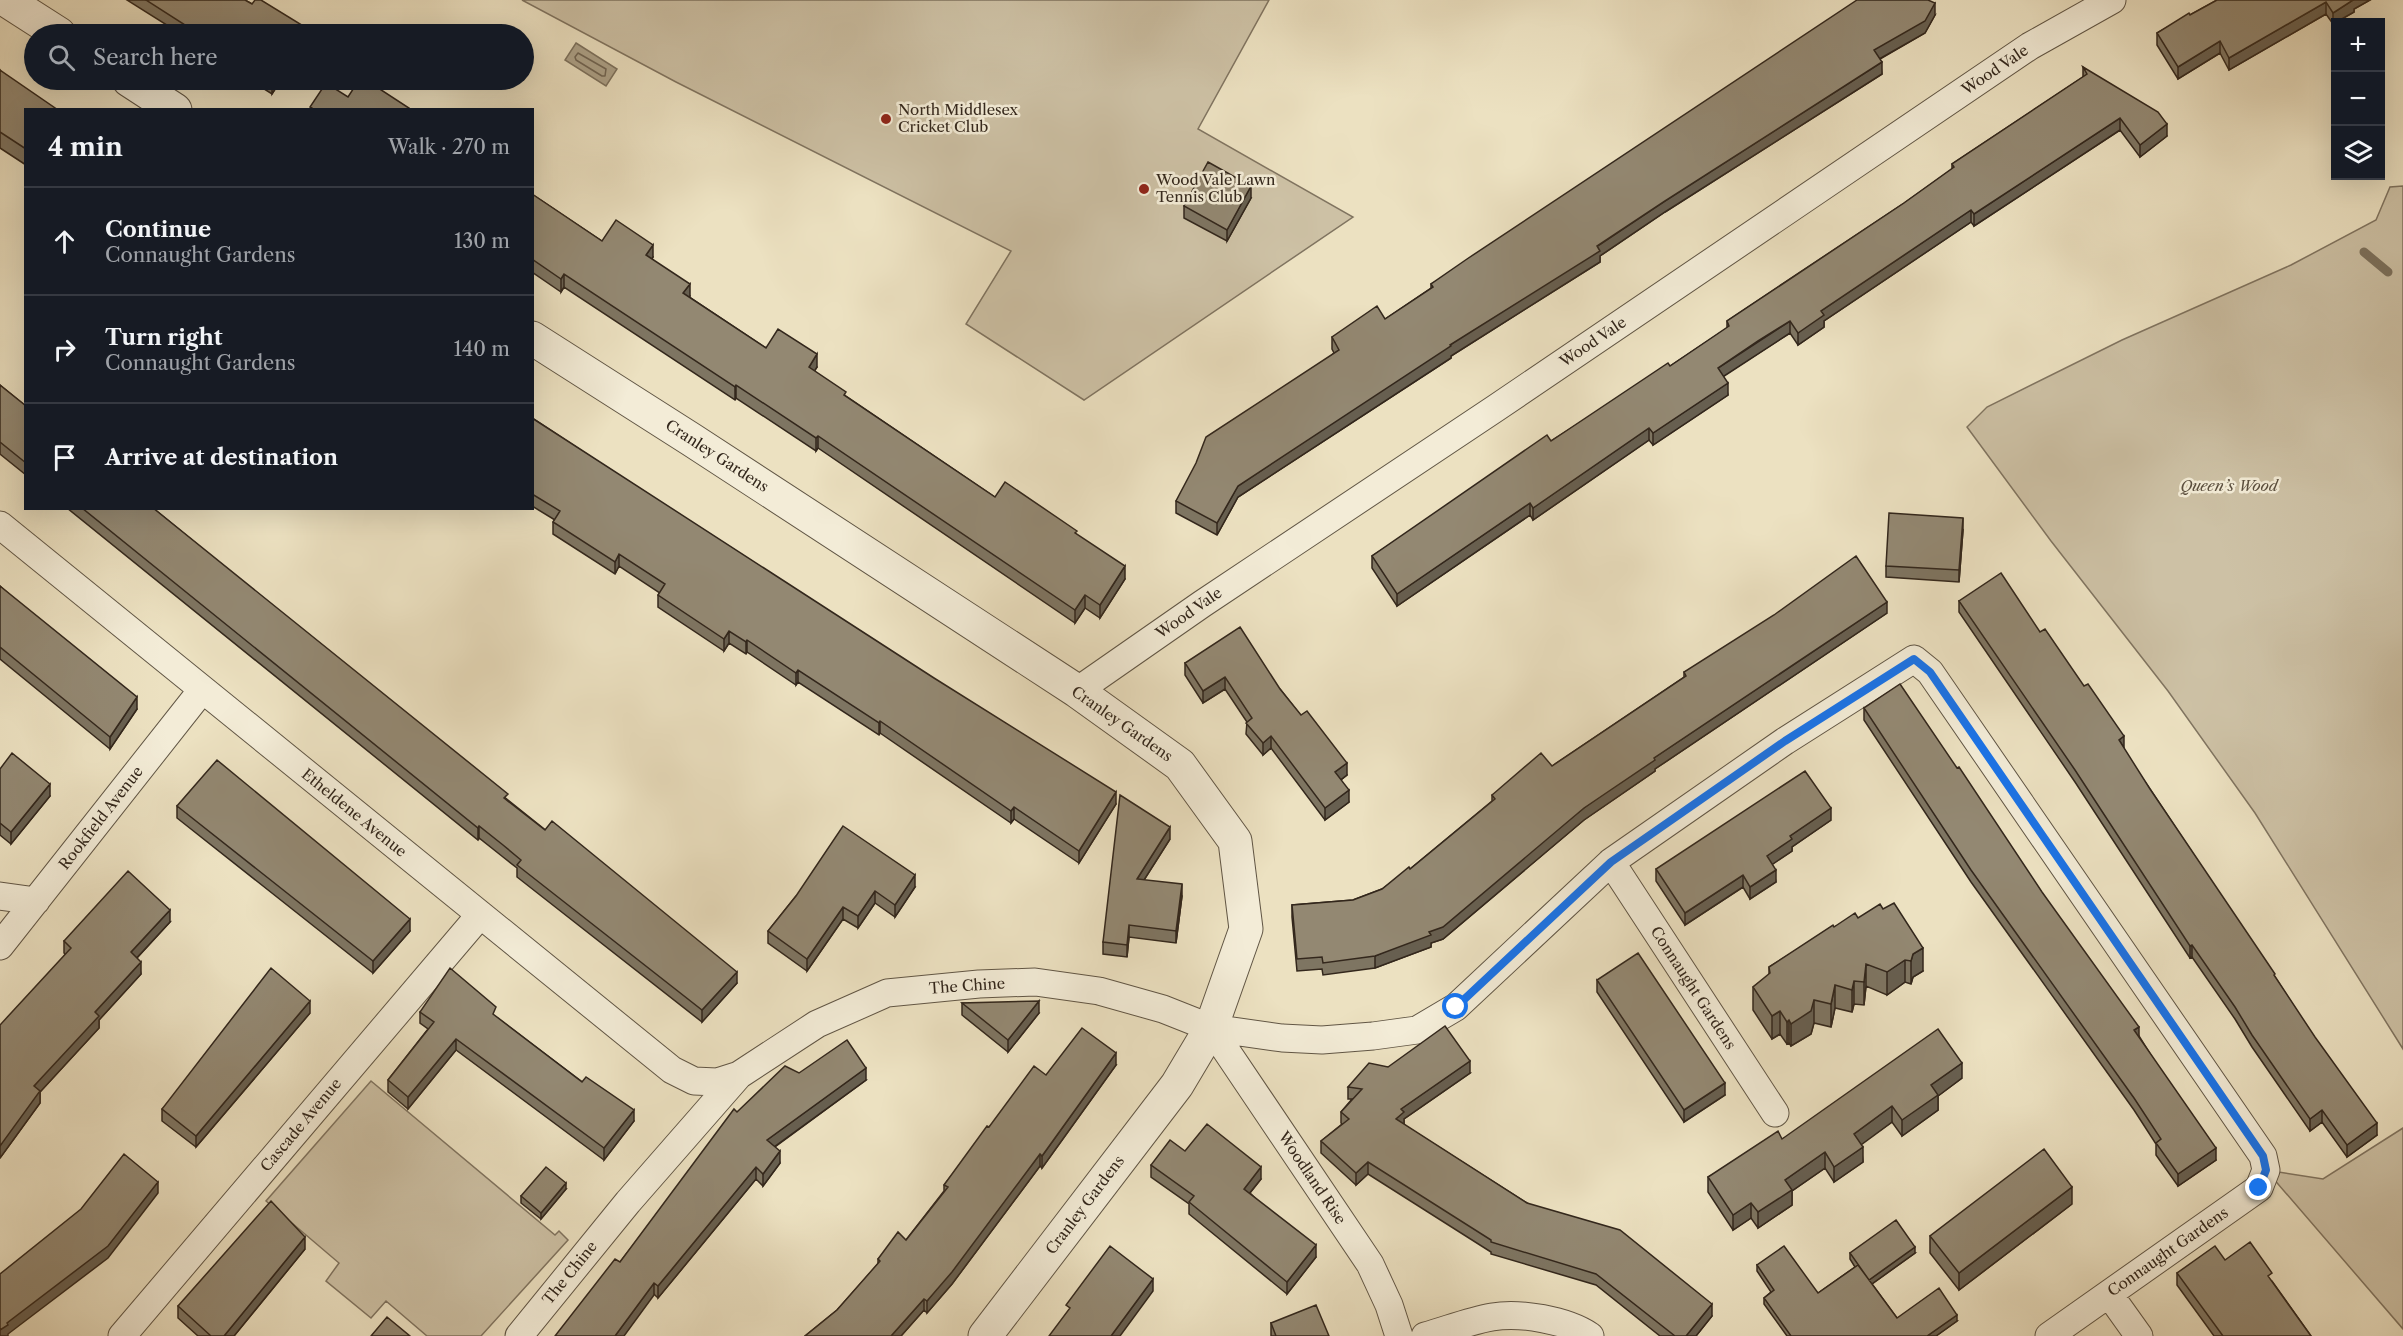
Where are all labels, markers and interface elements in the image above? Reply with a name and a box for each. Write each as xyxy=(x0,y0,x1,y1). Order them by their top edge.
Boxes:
map controls xyxy=(2331,18,2385,180)
button: + xyxy=(2331,18,2385,72)
search box xyxy=(24,24,534,90)
street label: Wood Vale xyxy=(1957,40,2032,99)
icon: search xyxy=(45,41,78,74)
text: Search here xyxy=(93,44,218,71)
button: − xyxy=(2331,72,2385,126)
place label: North Middlesex Cricket Club xyxy=(898,100,1018,136)
marker: North Middlesex Cricket Club xyxy=(879,112,893,126)
button: layers xyxy=(2331,126,2385,180)
text: 4 min xyxy=(48,131,123,163)
text: Walk · 270 m xyxy=(388,135,510,159)
place label: Wood Vale Lawn Tennis Club xyxy=(1155,170,1276,206)
marker: Wood Vale Lawn Tennis Club xyxy=(1137,182,1151,196)
text: Continue xyxy=(105,216,211,243)
icon: ahead xyxy=(48,225,81,258)
text: 130 m xyxy=(454,229,510,253)
text: Connaught Gardens xyxy=(105,243,296,267)
street label: Wood Vale xyxy=(1555,312,1630,371)
text: Turn right xyxy=(105,324,223,351)
icon: right xyxy=(48,333,81,366)
text: 140 m xyxy=(453,337,510,361)
text: Connaught Gardens xyxy=(105,351,296,375)
street label: Cranley Gardens xyxy=(662,415,772,496)
icon: arrive xyxy=(48,441,81,474)
text: Arrive at destination xyxy=(105,444,338,471)
park label: Queen’s Wood xyxy=(2180,476,2280,495)
street label: Wood Vale xyxy=(1151,583,1225,643)
street label: Cranley Gardens xyxy=(1068,682,1177,766)
street label: Rookfield Avenue xyxy=(54,762,147,873)
street label: Etheldene Avenue xyxy=(298,764,411,861)
street label: Connaught Gardens xyxy=(1647,923,1740,1053)
street label: The Chine xyxy=(928,973,1006,998)
route start xyxy=(1442,993,1468,1019)
street label: Cascade Avenue xyxy=(256,1074,345,1175)
street label: Woodland Rise xyxy=(1274,1127,1350,1228)
street label: Cranley Gardens xyxy=(1041,1151,1128,1258)
route end xyxy=(2245,1174,2271,1200)
street label: Connaught Gardens xyxy=(2104,1203,2232,1300)
street label: The Chine xyxy=(538,1237,601,1308)

